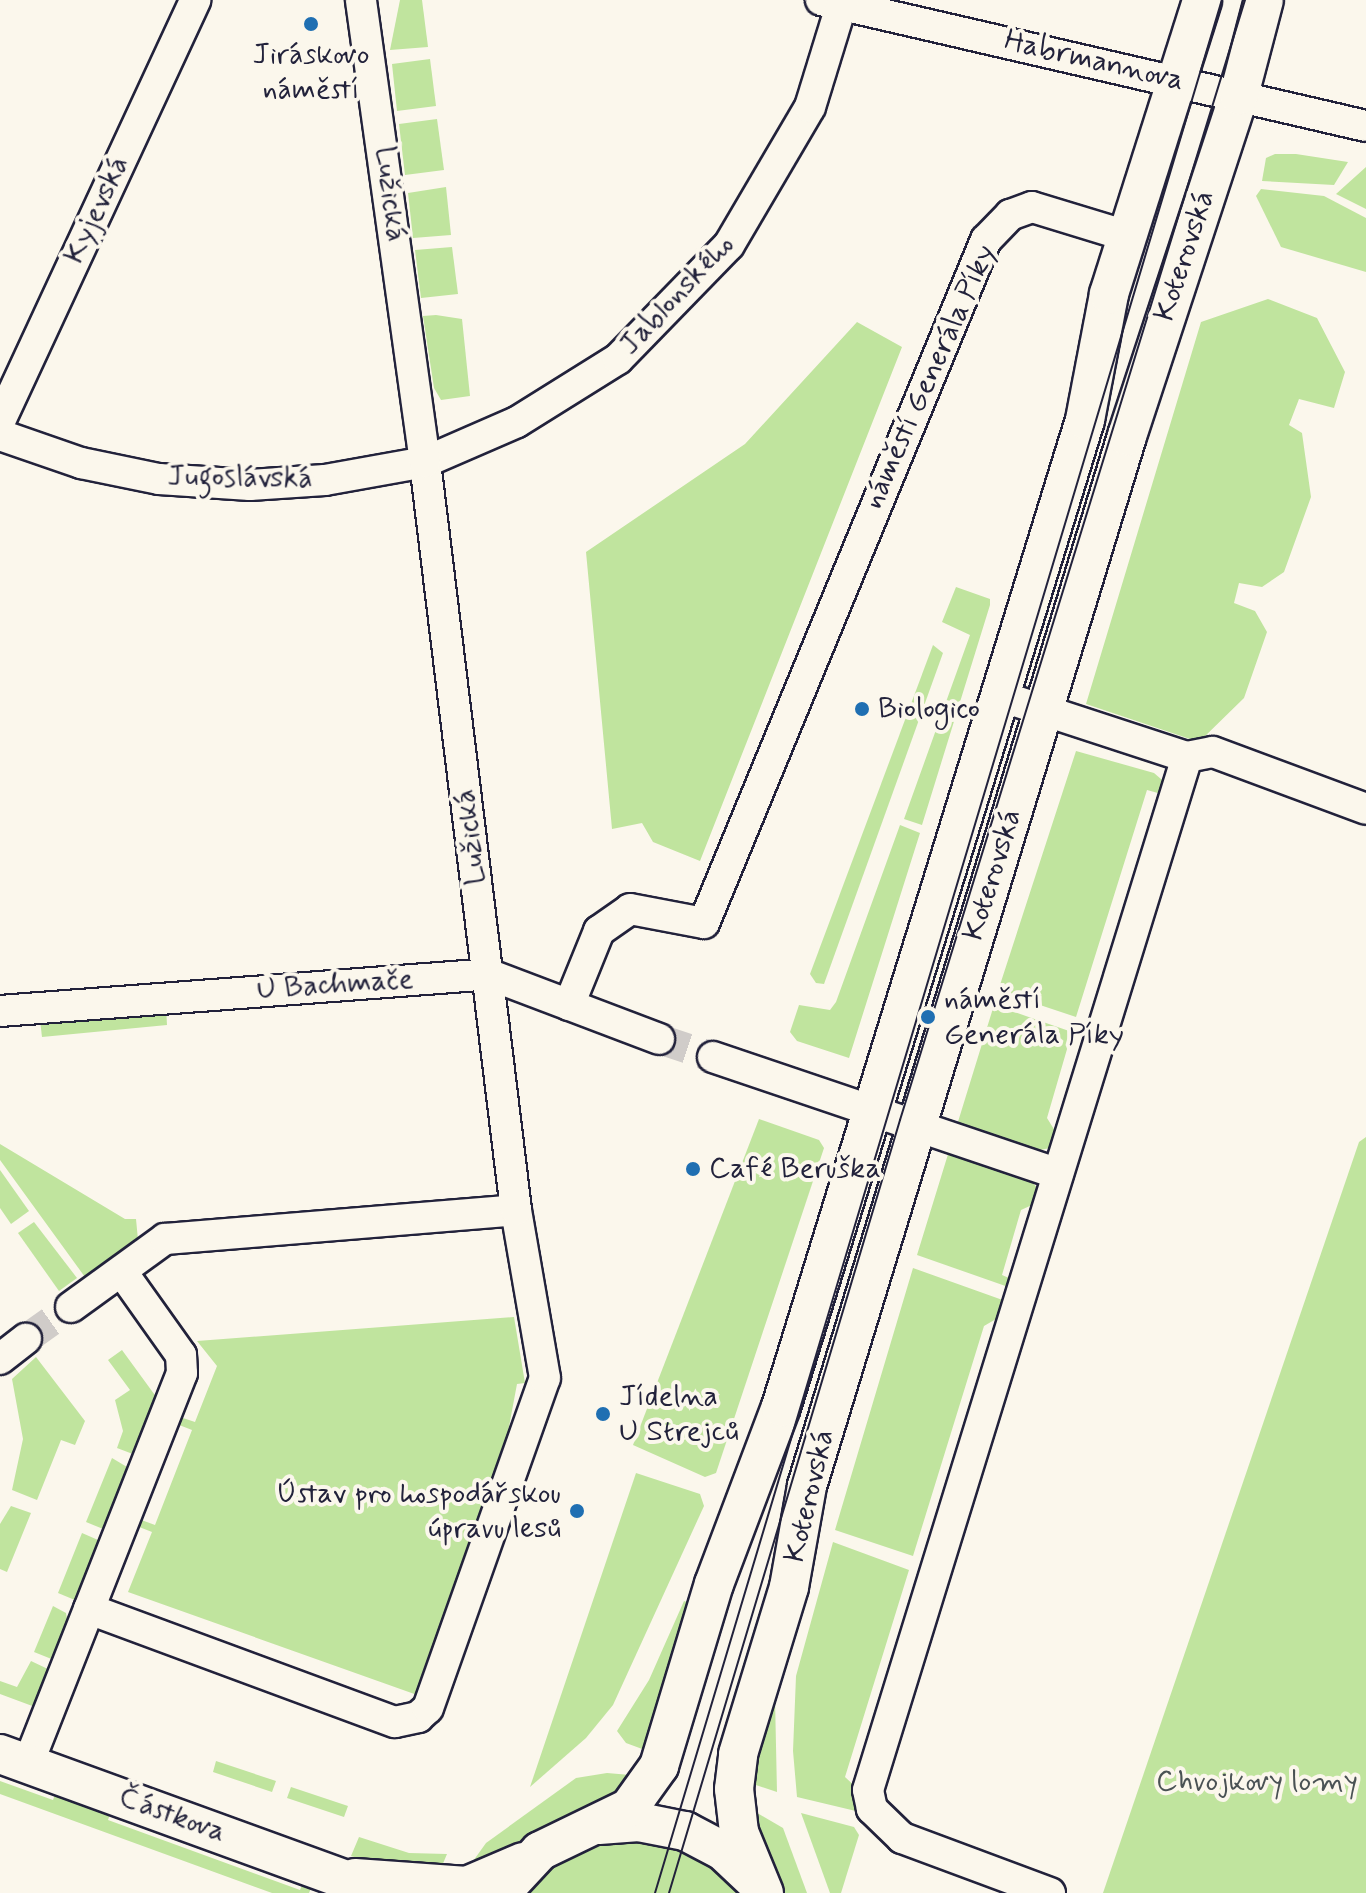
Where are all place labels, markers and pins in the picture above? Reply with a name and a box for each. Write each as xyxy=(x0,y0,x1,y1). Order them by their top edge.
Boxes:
marker: Jiráskovo náměstí xyxy=(302,15,320,33)
place label: Jiráskovo náměstí xyxy=(252,37,370,108)
place label: Biologico xyxy=(878,691,980,727)
marker: Biologico xyxy=(853,700,871,718)
place label: náměstí Generála Píky xyxy=(944,982,1125,1052)
marker: náměstí Generála Píky xyxy=(919,1008,937,1026)
place label: Café Beruška xyxy=(709,1151,881,1187)
marker: Café Beruška xyxy=(684,1160,702,1178)
place label: Jídelna U Strejců xyxy=(619,1379,739,1450)
marker: Jídelna U Strejců xyxy=(594,1405,612,1423)
place label: Ústav pro hospodářskou úpravu lesů xyxy=(276,1476,561,1546)
marker: Ústav pro hospodářskou úpravu lesů xyxy=(568,1502,586,1520)

